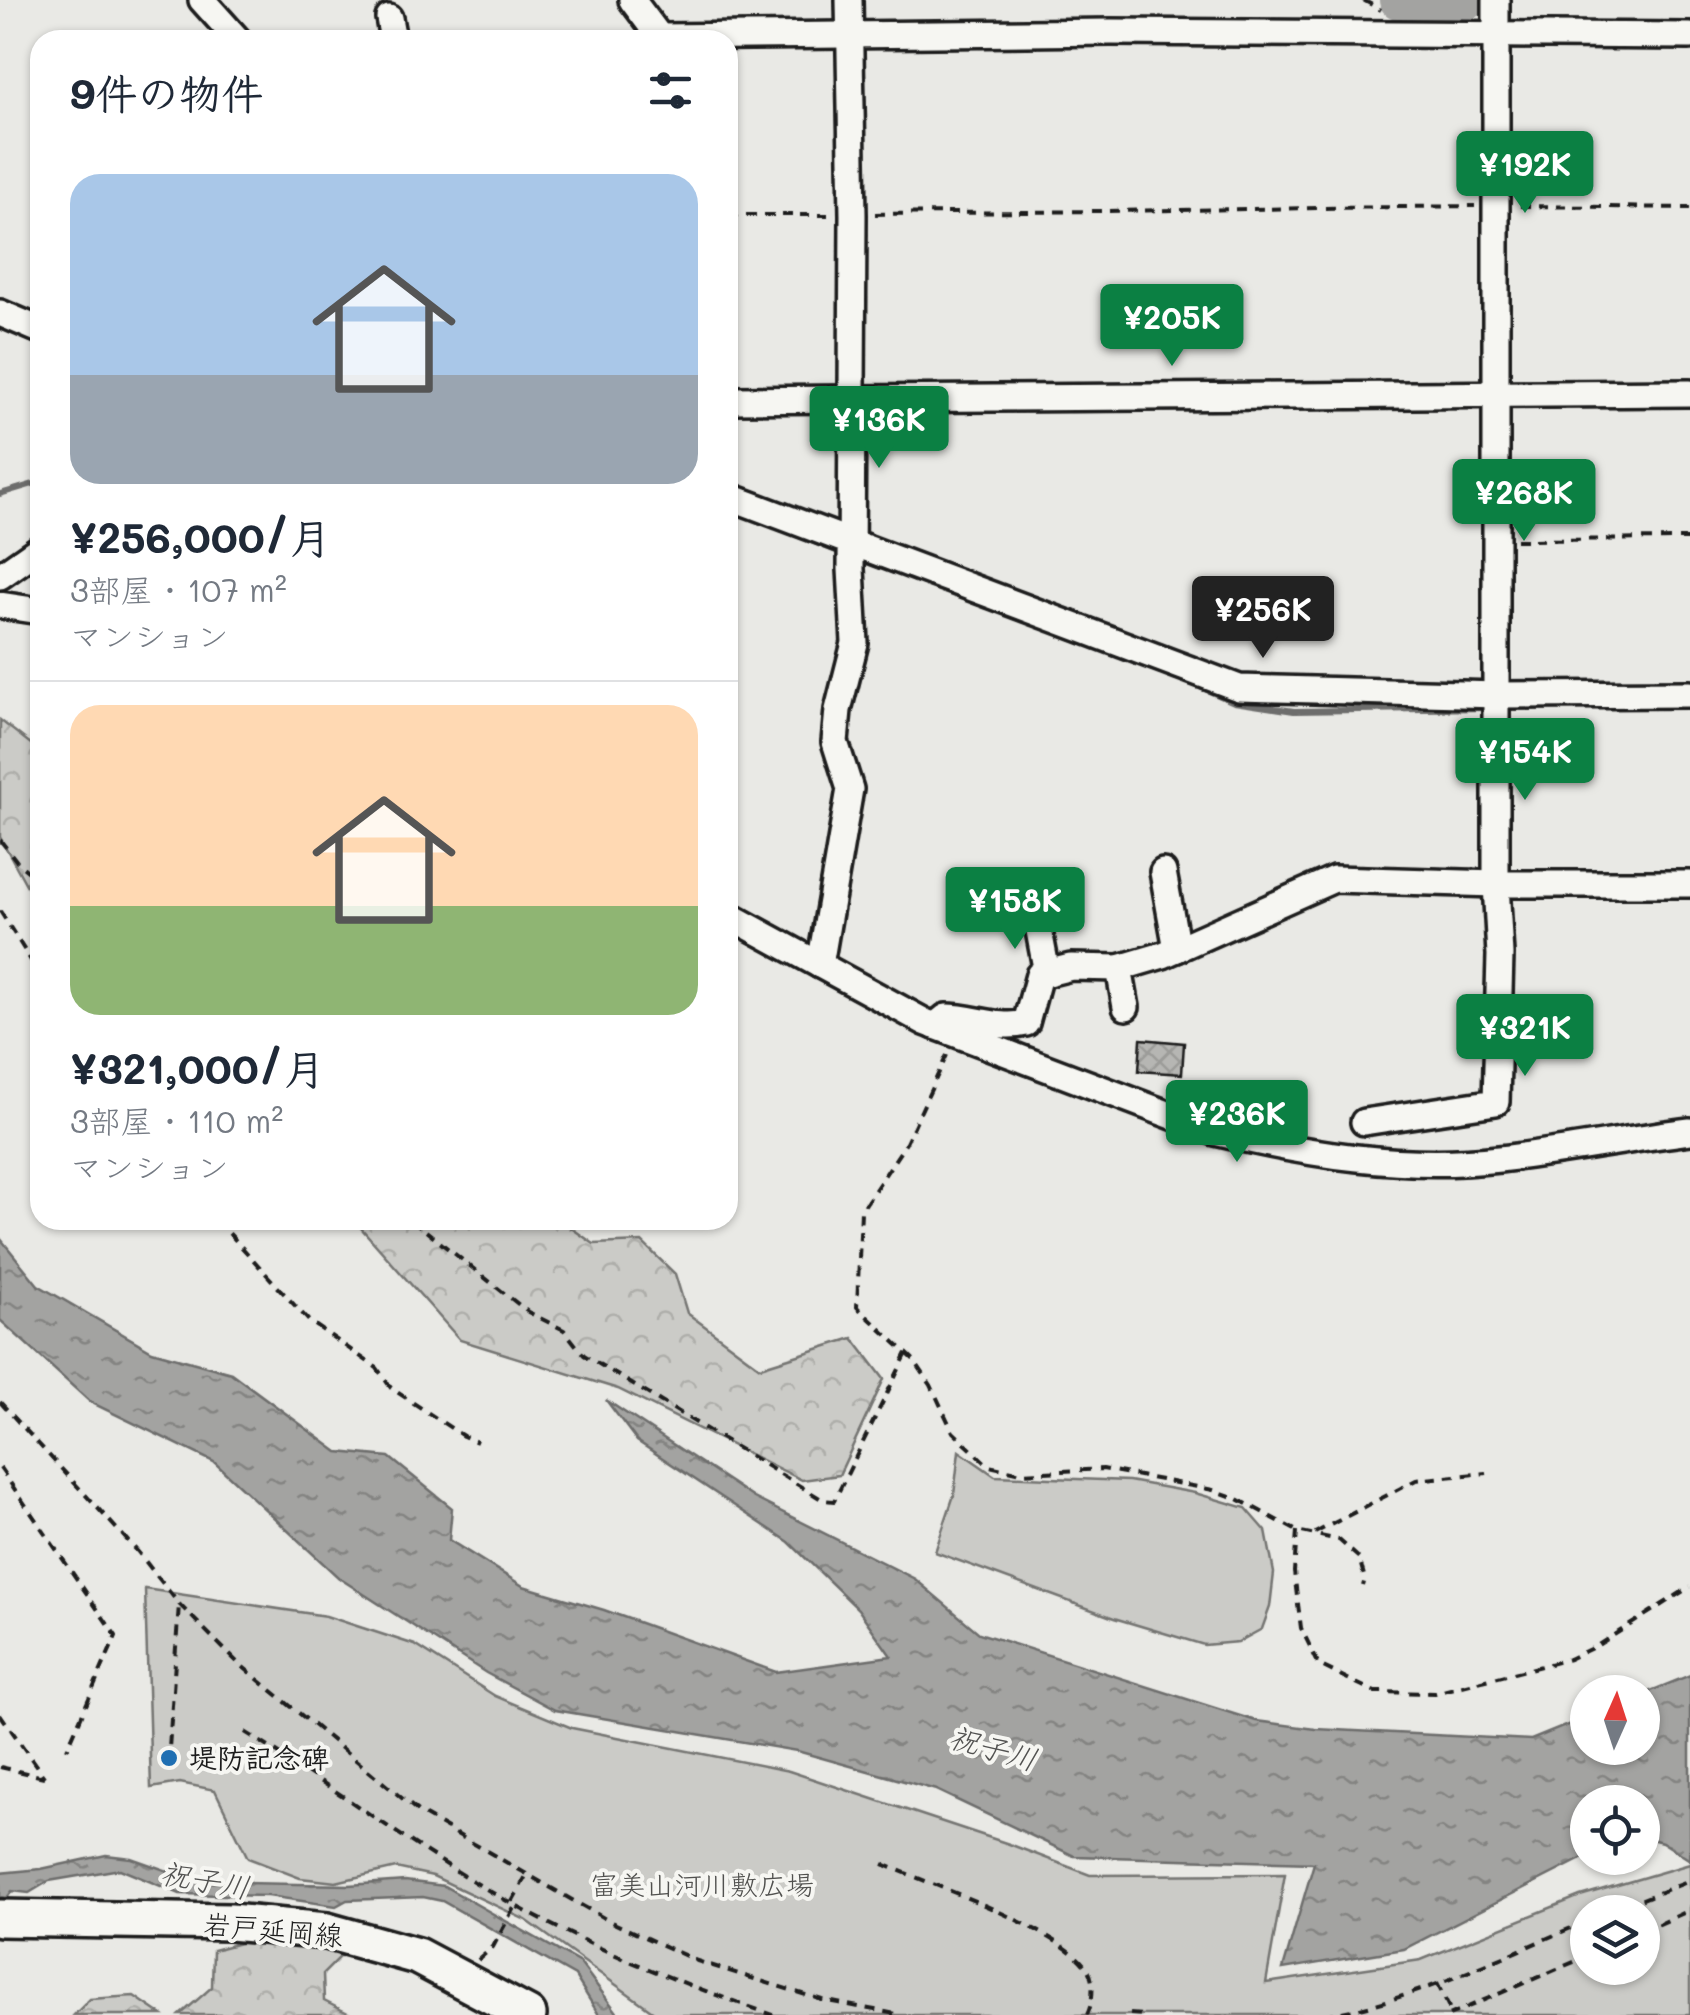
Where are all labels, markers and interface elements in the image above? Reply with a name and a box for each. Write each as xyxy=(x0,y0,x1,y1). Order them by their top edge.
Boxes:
icon: filters xyxy=(643,63,698,118)
text: 9件の物件 xyxy=(70,65,263,120)
pin: ¥192K xyxy=(1455,131,1595,216)
text: ¥192K xyxy=(1478,142,1572,184)
icon: home xyxy=(294,239,474,419)
pin: ¥205K xyxy=(1102,284,1242,369)
text: ¥205K xyxy=(1122,295,1222,337)
pin: ¥136K xyxy=(809,386,949,471)
text: ¥136K xyxy=(832,397,926,439)
pin: ¥268K xyxy=(1454,459,1594,544)
text: ¥268K xyxy=(1474,470,1574,512)
text: ¥256,000/月 xyxy=(70,509,331,564)
text: 3部屋 · 107 m² xyxy=(70,568,287,610)
pin: ¥256K xyxy=(1193,576,1333,661)
text: ¥256K xyxy=(1214,587,1312,629)
text: マンション xyxy=(70,614,229,656)
pin: ¥154K xyxy=(1455,718,1595,803)
text: ¥154K xyxy=(1477,729,1573,771)
icon: home xyxy=(294,770,474,950)
pin: ¥158K xyxy=(945,867,1085,952)
text: ¥158K xyxy=(968,878,1062,920)
pin: ¥321K xyxy=(1455,994,1595,1079)
text: ¥321K xyxy=(1478,1005,1572,1047)
text: ¥321,000/月 xyxy=(70,1040,325,1095)
pin: ¥236K xyxy=(1167,1080,1307,1165)
text: ¥236K xyxy=(1188,1091,1286,1133)
text: 3部屋 · 110 m² xyxy=(70,1099,283,1141)
text: マンション xyxy=(70,1145,229,1187)
north arrow xyxy=(1570,1675,1660,1765)
map controls xyxy=(1570,1675,1660,1985)
water label: 祝子川 xyxy=(945,1715,1042,1779)
place label: 堤防記念碑 xyxy=(189,1739,329,1775)
marker: 堤防記念碑 xyxy=(158,1747,180,1769)
button: locate xyxy=(1570,1785,1660,1875)
water label: 祝子川 xyxy=(158,1852,253,1907)
park label: 富美山河川敷広場 xyxy=(590,1866,814,1902)
button: layers xyxy=(1570,1895,1660,1985)
street label: 岩戸延岡線 xyxy=(202,1905,344,1953)

